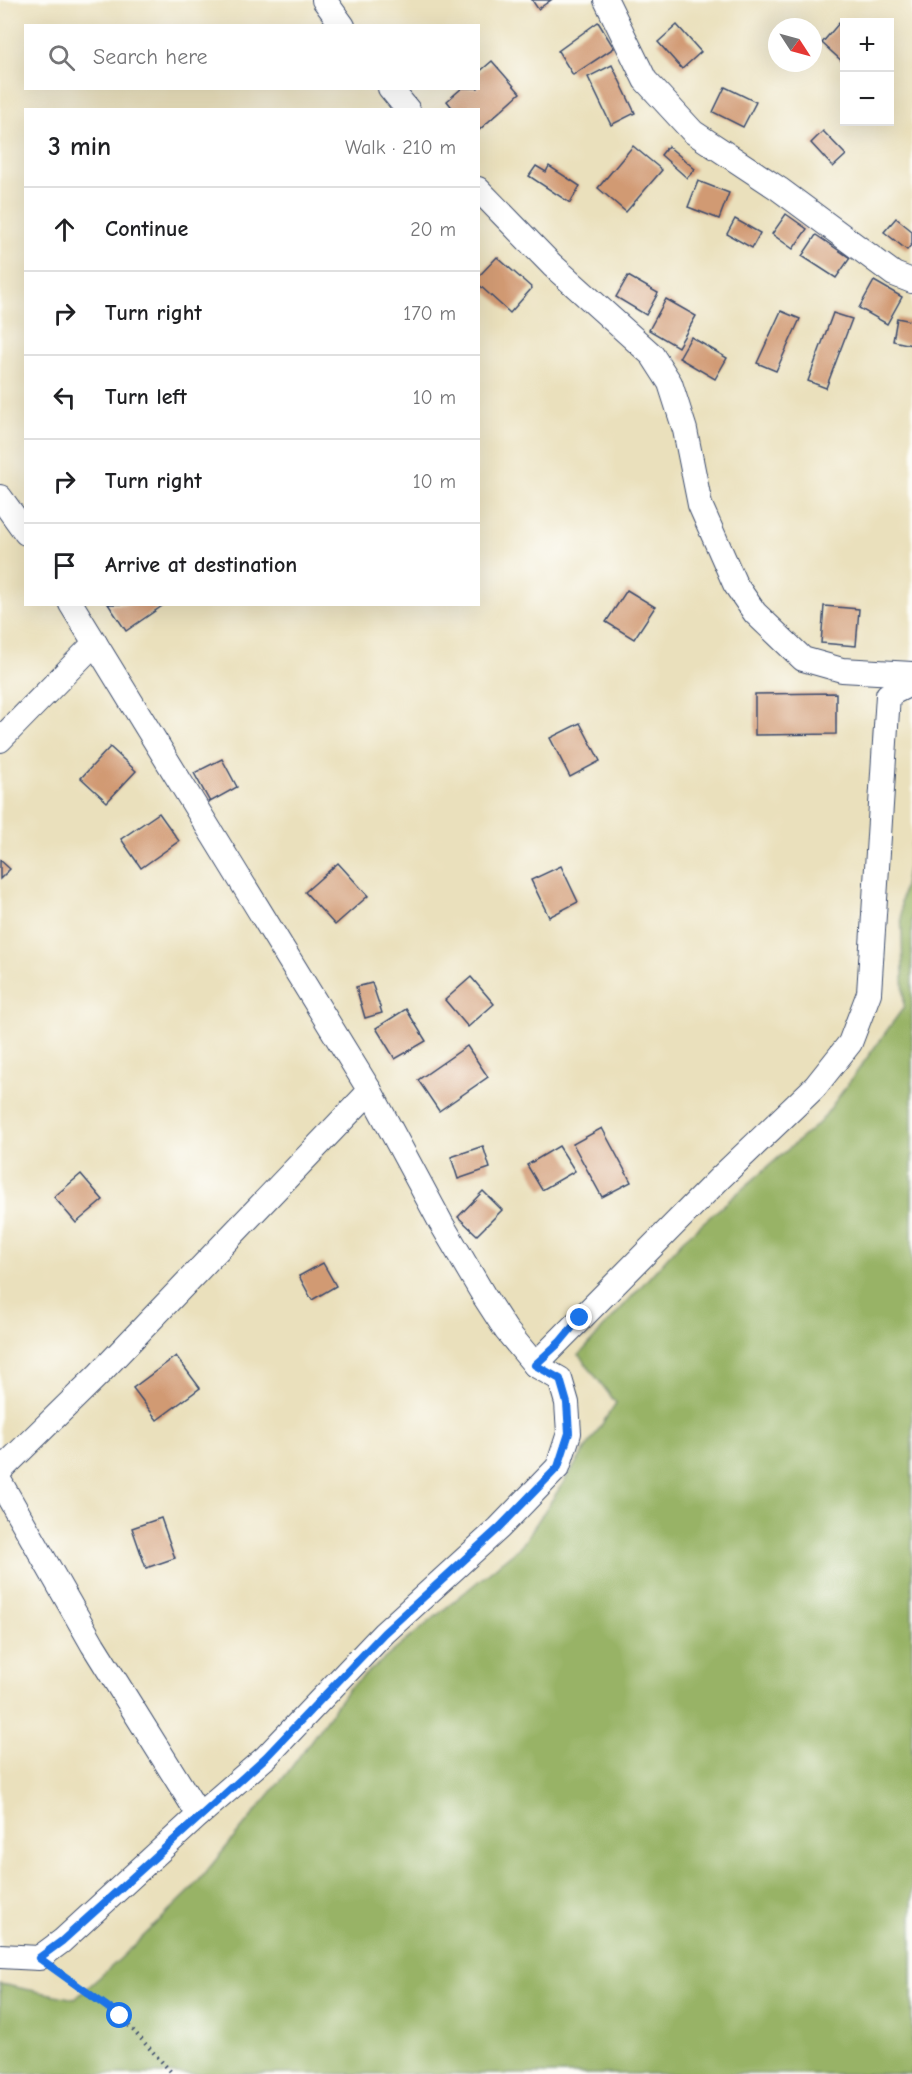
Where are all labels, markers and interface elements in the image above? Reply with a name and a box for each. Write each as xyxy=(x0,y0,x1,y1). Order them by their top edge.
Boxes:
north arrow xyxy=(768,18,822,72)
map controls xyxy=(840,18,894,126)
button: + xyxy=(840,18,894,72)
search box xyxy=(24,24,480,90)
icon: search xyxy=(45,41,78,74)
text: Search here xyxy=(93,44,208,70)
button: − xyxy=(840,72,894,126)
text: 3 min xyxy=(48,132,111,162)
text: Walk · 210 m xyxy=(345,136,456,159)
icon: ahead xyxy=(48,213,81,246)
text: Continue xyxy=(105,216,188,242)
text: 20 m xyxy=(410,218,456,241)
icon: right xyxy=(48,297,81,330)
text: Turn right xyxy=(105,300,202,326)
text: 170 m xyxy=(403,302,456,325)
icon: left xyxy=(48,381,81,414)
text: Turn left xyxy=(105,384,187,410)
text: 10 m xyxy=(413,386,456,409)
icon: right xyxy=(48,465,81,498)
text: Turn right xyxy=(105,468,202,494)
text: 10 m xyxy=(413,470,456,493)
icon: arrive xyxy=(48,549,81,582)
text: Arrive at destination xyxy=(105,552,297,578)
route end xyxy=(566,1304,592,1330)
route start xyxy=(106,2002,132,2028)

